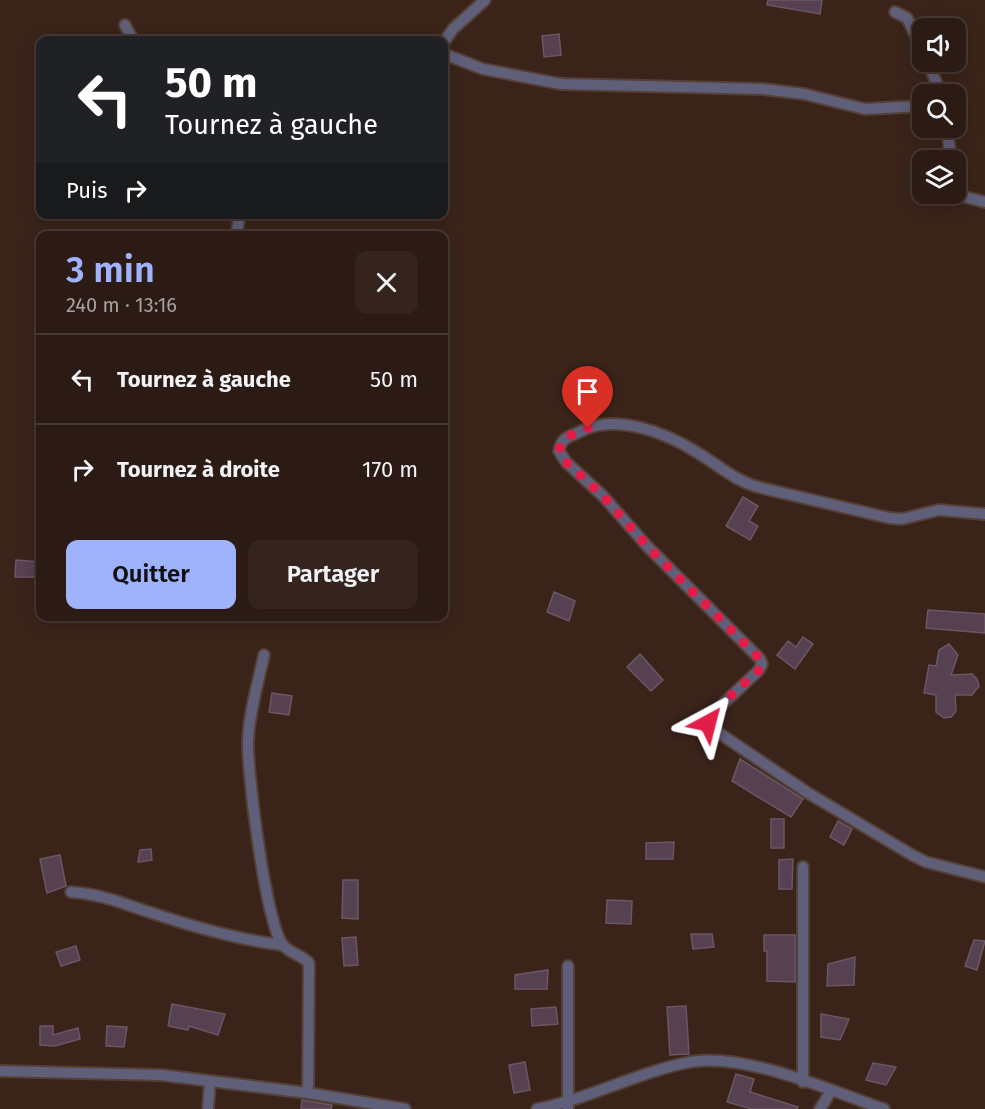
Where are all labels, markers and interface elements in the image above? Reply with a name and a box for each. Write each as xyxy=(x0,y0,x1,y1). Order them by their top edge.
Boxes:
map controls xyxy=(912,18,966,204)
button: sound xyxy=(912,18,966,72)
text: 50 m xyxy=(165,58,258,108)
icon: left xyxy=(66,60,144,138)
button: search xyxy=(912,84,966,138)
text: Tournez à gauche xyxy=(165,109,378,141)
button: layers xyxy=(912,150,966,204)
icon: right xyxy=(119,174,152,207)
text: Puis xyxy=(66,177,107,204)
text: 3 min xyxy=(66,248,155,292)
button: close xyxy=(355,251,418,314)
text: 240 m · 13:16 xyxy=(66,293,177,317)
icon: left xyxy=(66,363,99,396)
text: Tournez à gauche xyxy=(117,366,291,393)
text: 50 m xyxy=(370,366,418,393)
pin xyxy=(562,366,613,428)
icon: arrive xyxy=(571,375,604,408)
icon: right xyxy=(66,453,99,486)
text: Tournez à droite xyxy=(117,456,280,483)
text: 170 m xyxy=(362,456,418,483)
button: Quitter xyxy=(66,540,236,609)
button: Partager xyxy=(248,540,418,609)
position arrow xyxy=(676,691,740,755)

